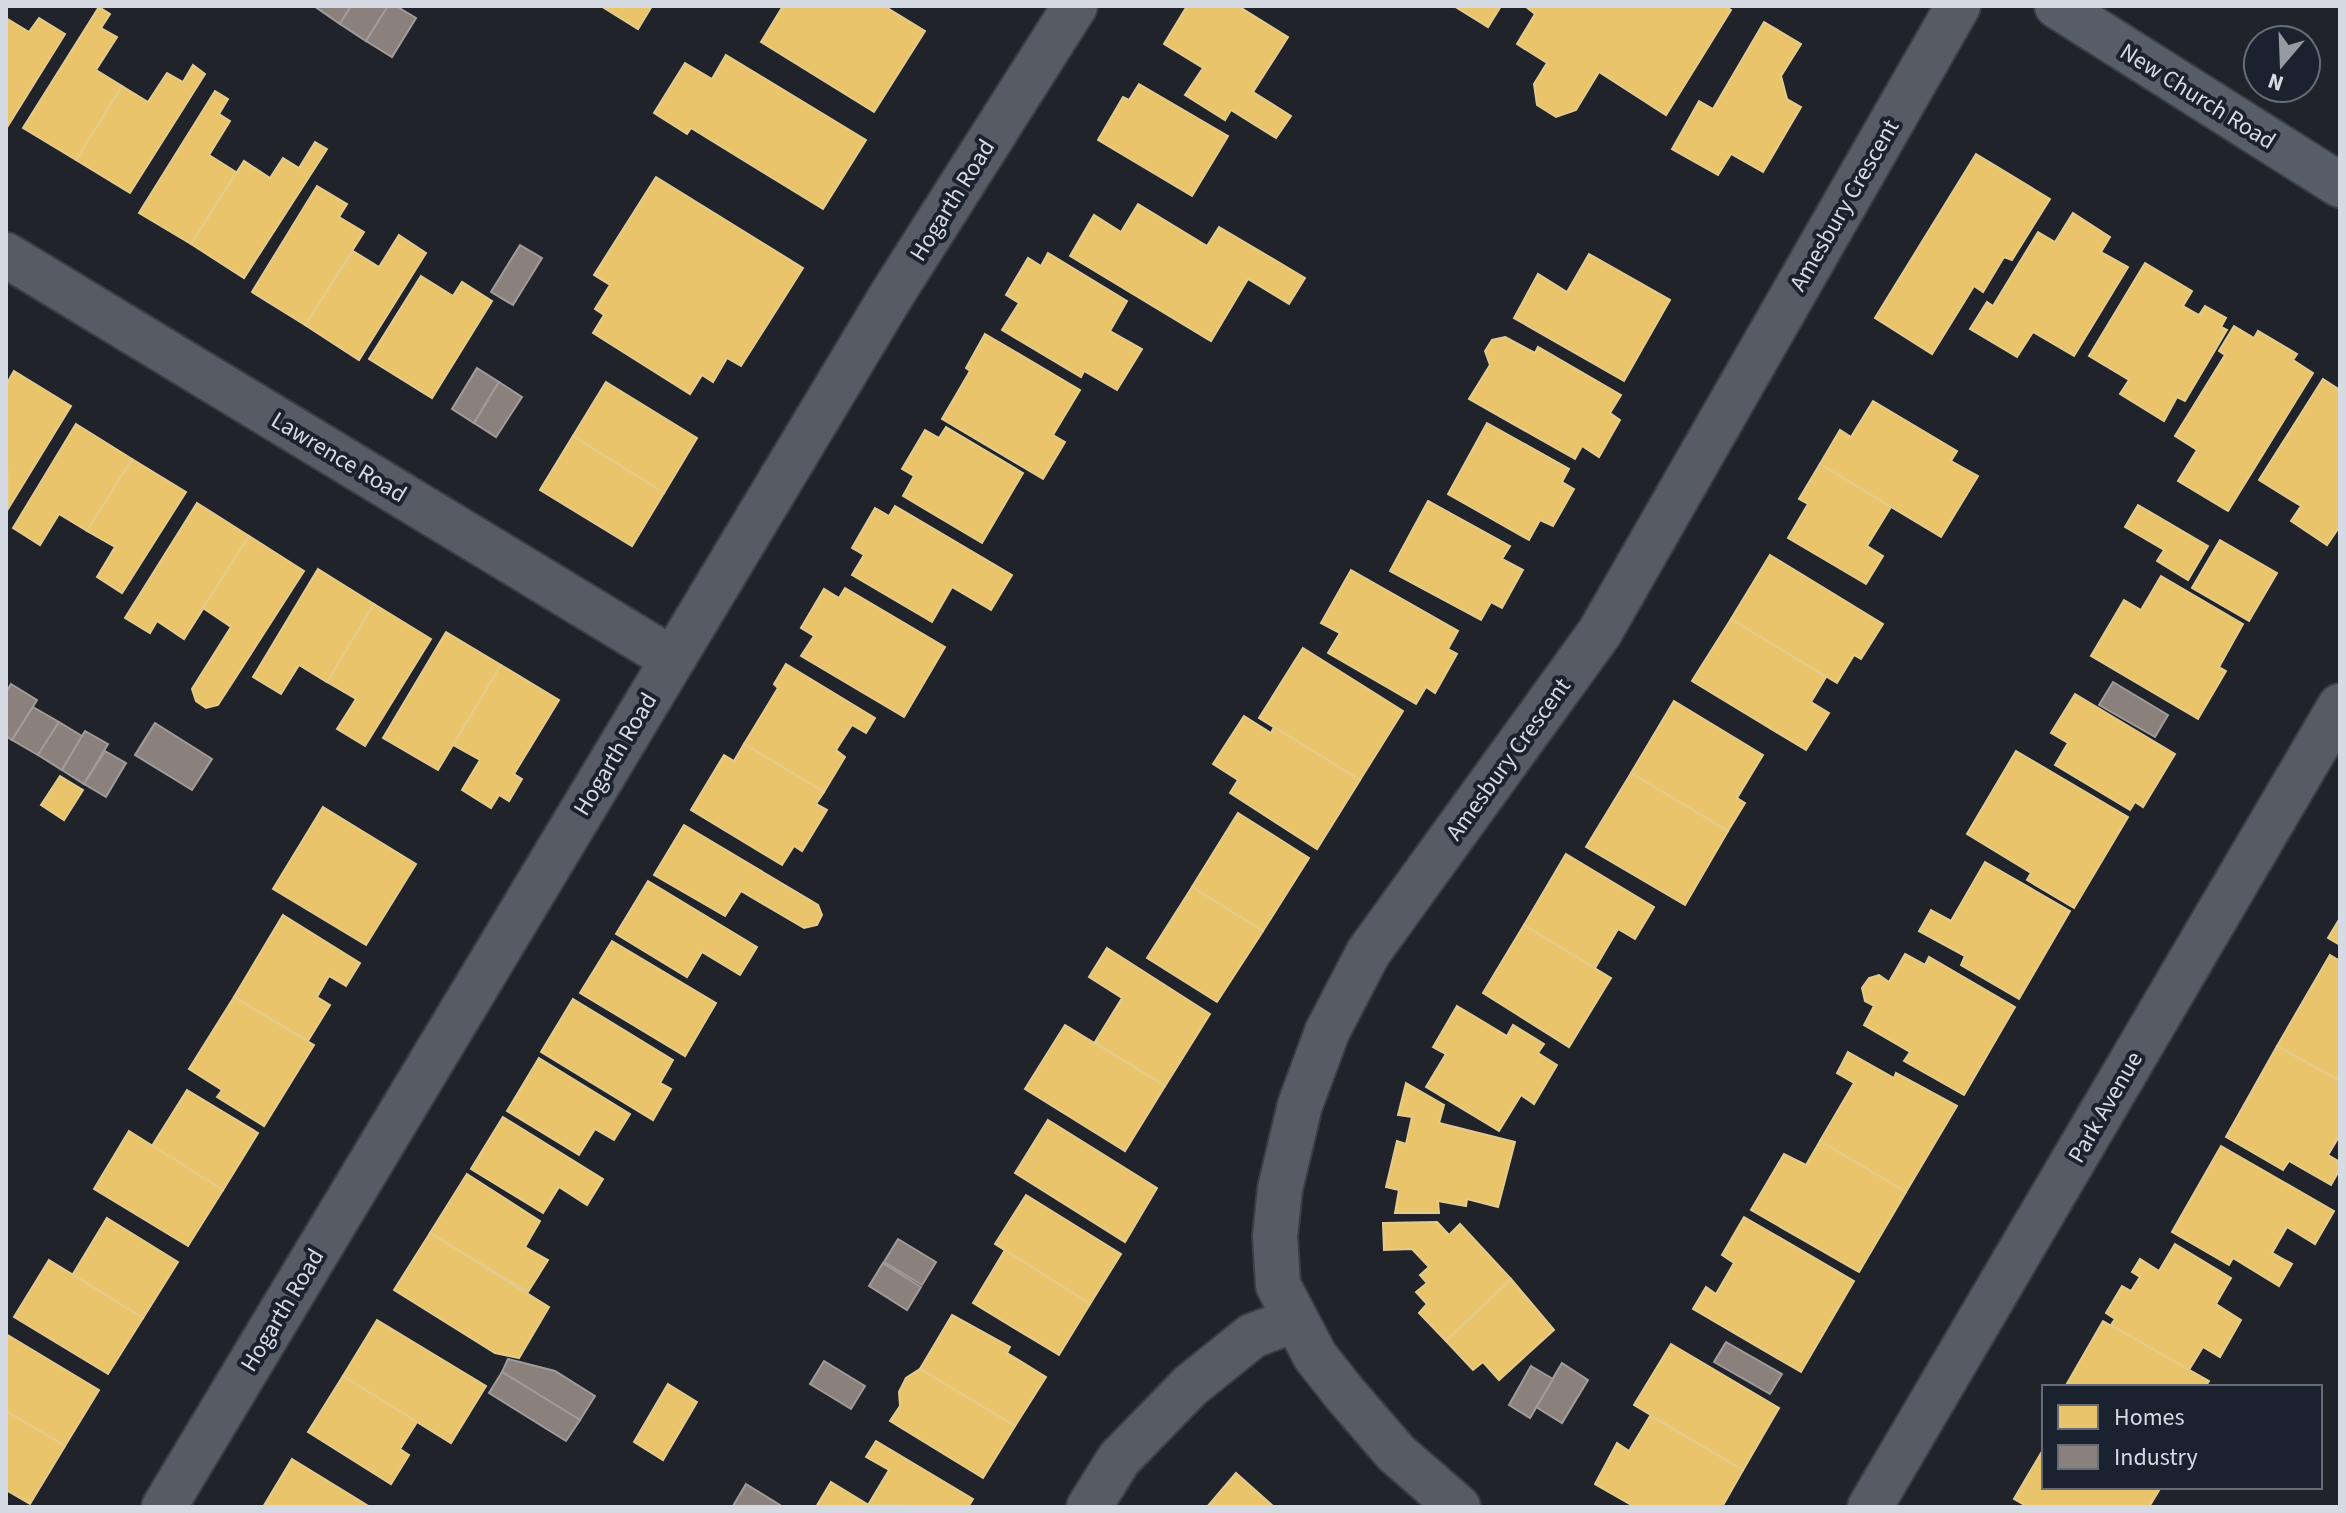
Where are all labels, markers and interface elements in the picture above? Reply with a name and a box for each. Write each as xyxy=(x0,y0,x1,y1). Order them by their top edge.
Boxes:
north arrow xyxy=(2242,24,2322,104)
street label: New Church Road xyxy=(2115,37,2281,155)
street label: Amesbury Crescent xyxy=(1781,113,1908,298)
street label: Hogarth Road xyxy=(901,132,1004,268)
street label: Lawrence Road xyxy=(264,403,413,512)
street label: Amesbury Crescent xyxy=(1437,671,1579,848)
street label: Hogarth Road xyxy=(565,686,666,823)
street label: Park Avenue xyxy=(2059,1045,2151,1170)
street label: Hogarth Road xyxy=(232,1242,333,1379)
legend xyxy=(2042,1385,2322,1489)
text: Homes xyxy=(2114,1400,2185,1435)
text: Industry xyxy=(2114,1440,2198,1475)

